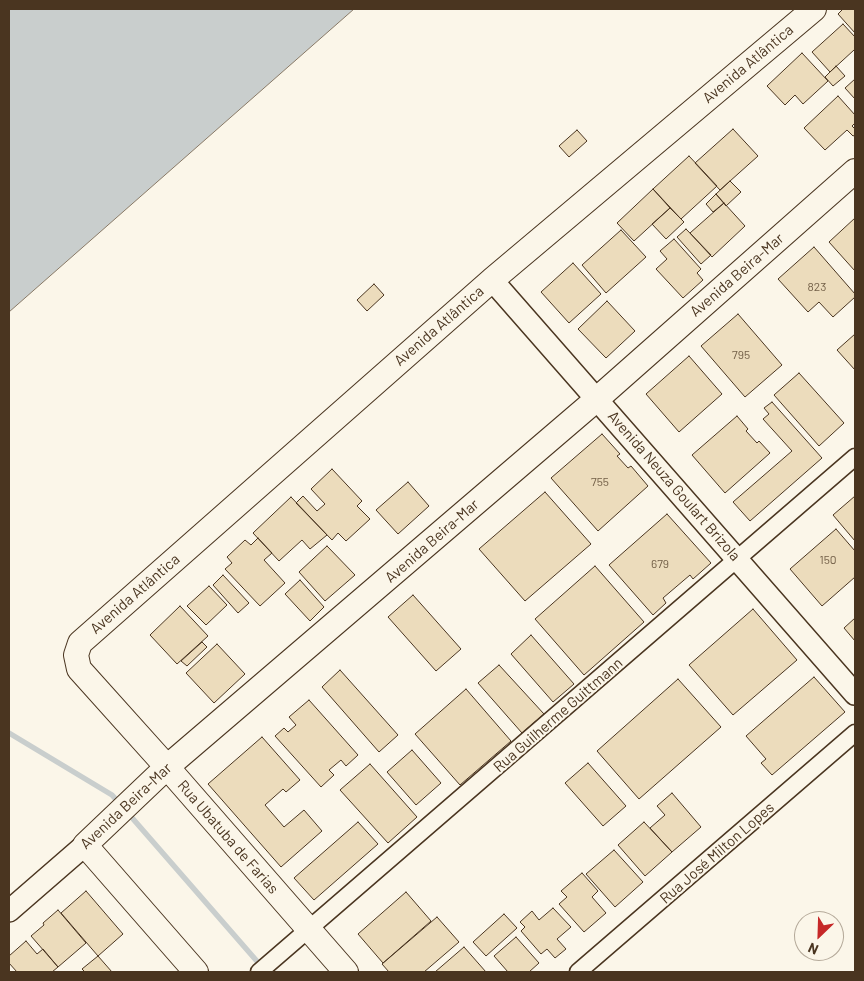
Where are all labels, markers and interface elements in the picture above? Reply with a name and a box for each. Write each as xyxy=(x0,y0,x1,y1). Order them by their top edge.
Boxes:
street label: Avenida Atlântica xyxy=(699,21,797,107)
street label: Avenida Beira-Mar xyxy=(686,229,788,321)
house number: 823 xyxy=(808,280,826,294)
street label: Avenida Atlântica xyxy=(391,282,487,370)
house number: 795 xyxy=(732,348,750,362)
street label: Avenida Neuza Goulart Brizola xyxy=(604,407,744,565)
house number: 755 xyxy=(591,475,609,489)
street label: Avenida Beira-Mar xyxy=(381,495,483,587)
street label: Avenida Atlântica xyxy=(87,550,183,638)
house number: 150 xyxy=(819,553,837,567)
house number: 679 xyxy=(651,557,669,571)
street label: Rua Guilherme Guittmann xyxy=(490,654,626,776)
street label: Avenida Beira-Mar xyxy=(77,759,175,853)
street label: Rua Ubatuba de Farias xyxy=(174,776,282,898)
street label: Rua José Milton Lopes xyxy=(656,799,778,907)
north arrow xyxy=(794,911,844,961)
text: N xyxy=(805,940,821,959)

